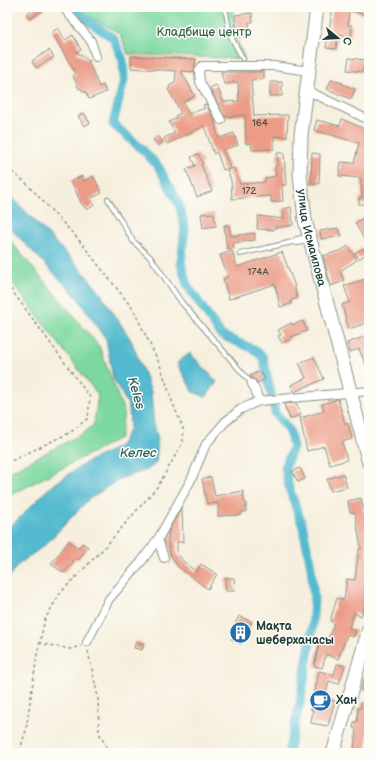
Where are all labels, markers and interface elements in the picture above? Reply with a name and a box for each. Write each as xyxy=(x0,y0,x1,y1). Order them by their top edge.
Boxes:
north arrow xyxy=(318,18,358,58)
park label: Кладбище центр xyxy=(157,25,252,40)
text: С xyxy=(340,35,354,47)
house number: 164 xyxy=(252,117,268,129)
house number: 172 xyxy=(242,185,256,197)
street label: улица Исмаилова xyxy=(294,188,330,288)
house number: 174А xyxy=(248,266,269,278)
water label: Keles xyxy=(124,375,148,411)
water label: Келес xyxy=(120,445,157,461)
place label: Мақта шеберханасы xyxy=(256,619,334,648)
building icon: Мақта шеберханасы xyxy=(227,620,253,646)
cafe icon: Хан xyxy=(307,687,333,713)
place label: Хан xyxy=(335,693,357,708)

